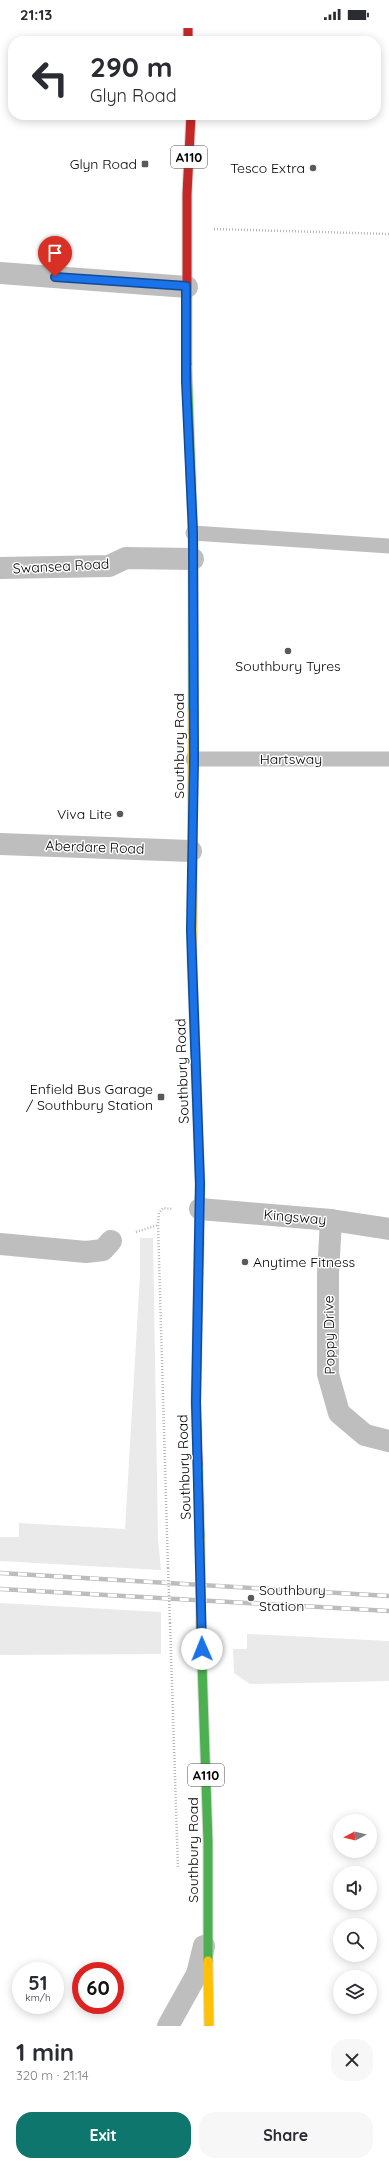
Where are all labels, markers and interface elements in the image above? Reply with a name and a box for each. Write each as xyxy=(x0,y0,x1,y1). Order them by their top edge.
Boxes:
text: 21:13 xyxy=(20,5,52,24)
text: 290 m xyxy=(90,49,173,84)
icon: left xyxy=(24,52,76,104)
text: Glyn Road xyxy=(90,84,177,107)
road number: A110 xyxy=(171,146,207,168)
place label: Glyn Road xyxy=(70,155,137,173)
marker: Glyn Road xyxy=(140,159,150,169)
place label: Tesco Extra xyxy=(230,159,305,177)
marker: Tesco Extra xyxy=(308,163,318,173)
pin xyxy=(38,236,72,277)
icon: arrive xyxy=(44,242,66,264)
street label: Swansea Road xyxy=(12,554,110,578)
marker: Southbury Tyres xyxy=(283,646,293,656)
place label: Southbury Tyres xyxy=(235,657,341,675)
street label: Southbury Road xyxy=(170,693,188,799)
street label: Hartsway xyxy=(260,750,322,768)
place label: Viva Lite xyxy=(57,805,112,823)
marker: Viva Lite xyxy=(115,809,125,819)
street label: Aberdare Road xyxy=(45,836,145,858)
street label: Southbury Road xyxy=(171,1018,193,1124)
place label: Enfield Bus Garage / Southbury Station xyxy=(26,1080,153,1114)
marker: Enfield Bus Garage / Southbury Station xyxy=(156,1092,166,1102)
street label: Kingsway xyxy=(263,1205,327,1229)
place label: Anytime Fitness xyxy=(253,1253,355,1271)
marker: Anytime Fitness xyxy=(240,1257,250,1267)
street label: Poppy Drive xyxy=(319,1295,339,1375)
street label: Southbury Road xyxy=(173,1414,195,1520)
place label: Southbury Station xyxy=(259,1581,326,1615)
marker: Southbury Station xyxy=(246,1593,256,1603)
position arrow xyxy=(181,1628,223,1670)
road number: A110 xyxy=(188,1764,224,1786)
street label: Southbury Road xyxy=(184,1797,202,1903)
north arrow xyxy=(333,1814,377,1858)
map controls xyxy=(333,1814,377,2014)
button: sound xyxy=(333,1866,377,1910)
button: search xyxy=(333,1918,377,1962)
speed limit sign: 60 xyxy=(72,1962,124,2014)
text: 51 xyxy=(28,1970,48,1995)
button: layers xyxy=(333,1970,377,2014)
text: km/h xyxy=(25,1991,51,2004)
text: 1 min xyxy=(16,2037,74,2067)
button: close xyxy=(331,2039,373,2081)
text: 320 m · 21:14 xyxy=(16,2067,89,2083)
button: Exit xyxy=(16,2112,191,2158)
button: Share xyxy=(199,2112,373,2158)

